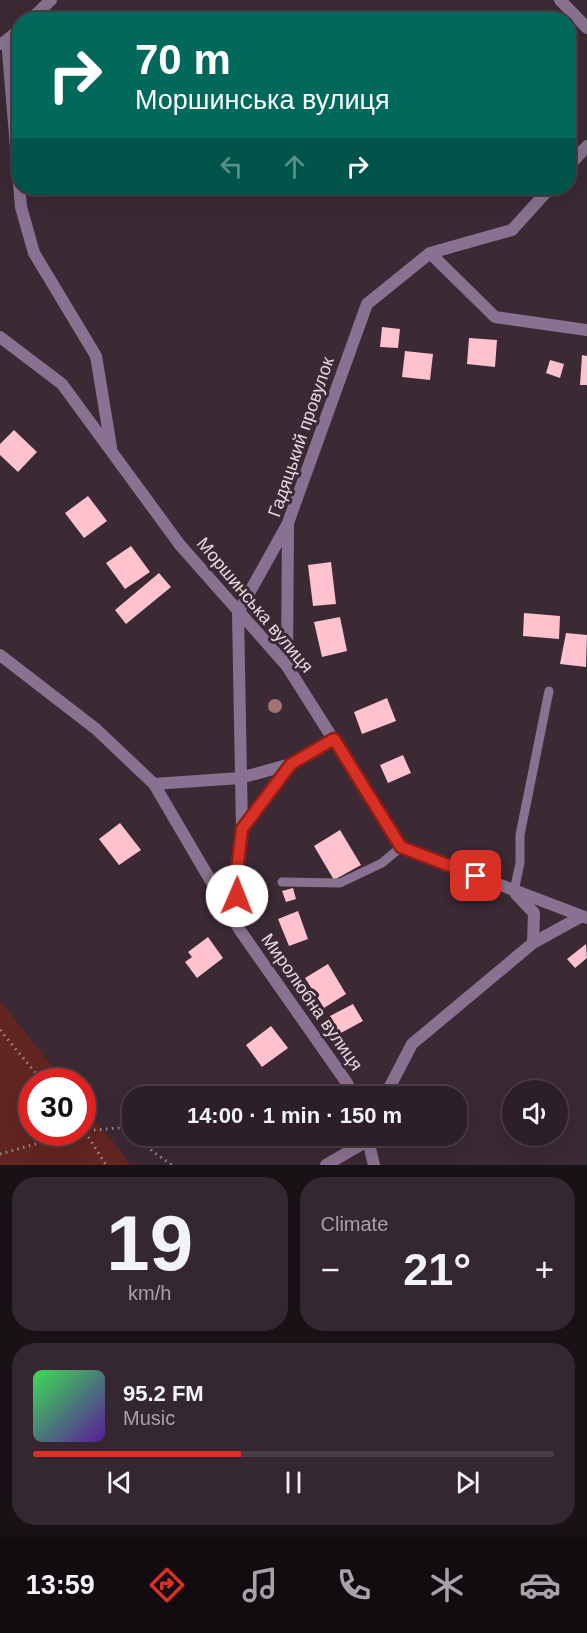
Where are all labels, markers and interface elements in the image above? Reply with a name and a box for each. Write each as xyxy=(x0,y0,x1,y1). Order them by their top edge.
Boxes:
icon: right xyxy=(36,36,114,114)
text: 70 m xyxy=(135,36,231,83)
text: Моршинська вулиця xyxy=(135,85,390,115)
icon: left xyxy=(215,150,248,183)
icon: ahead xyxy=(278,150,311,183)
icon: right xyxy=(341,150,374,183)
street label: Гадяцький провулок xyxy=(264,354,338,520)
street label: Моршинська вулиця xyxy=(193,534,317,676)
pin xyxy=(450,850,501,901)
icon: arrive xyxy=(459,859,492,892)
position arrow xyxy=(205,864,269,928)
street label: Миролюбна вулиця xyxy=(257,930,367,1074)
speed limit sign: 30 xyxy=(18,1068,96,1146)
map controls xyxy=(502,1080,568,1146)
button: sound xyxy=(502,1080,568,1146)
text: 14:00 · 1 min · 150 m xyxy=(187,1103,402,1128)
text: 19 xyxy=(106,1199,193,1287)
text: Climate xyxy=(321,1213,388,1235)
text: 21° xyxy=(403,1244,471,1295)
text: − xyxy=(321,1251,340,1288)
text: + xyxy=(535,1251,554,1288)
text: km/h xyxy=(128,1282,171,1304)
text: 95.2 FM xyxy=(123,1381,204,1406)
text: Music xyxy=(123,1407,175,1429)
icon: previous xyxy=(103,1466,136,1499)
icon: pause xyxy=(277,1466,310,1499)
icon: next xyxy=(451,1466,484,1499)
icon: directions xyxy=(146,1564,188,1606)
icon: music xyxy=(239,1564,281,1606)
icon: phone xyxy=(333,1564,375,1606)
icon: climate xyxy=(426,1564,468,1606)
icon: car xyxy=(519,1564,561,1606)
text: 13:59 xyxy=(26,1570,95,1600)

